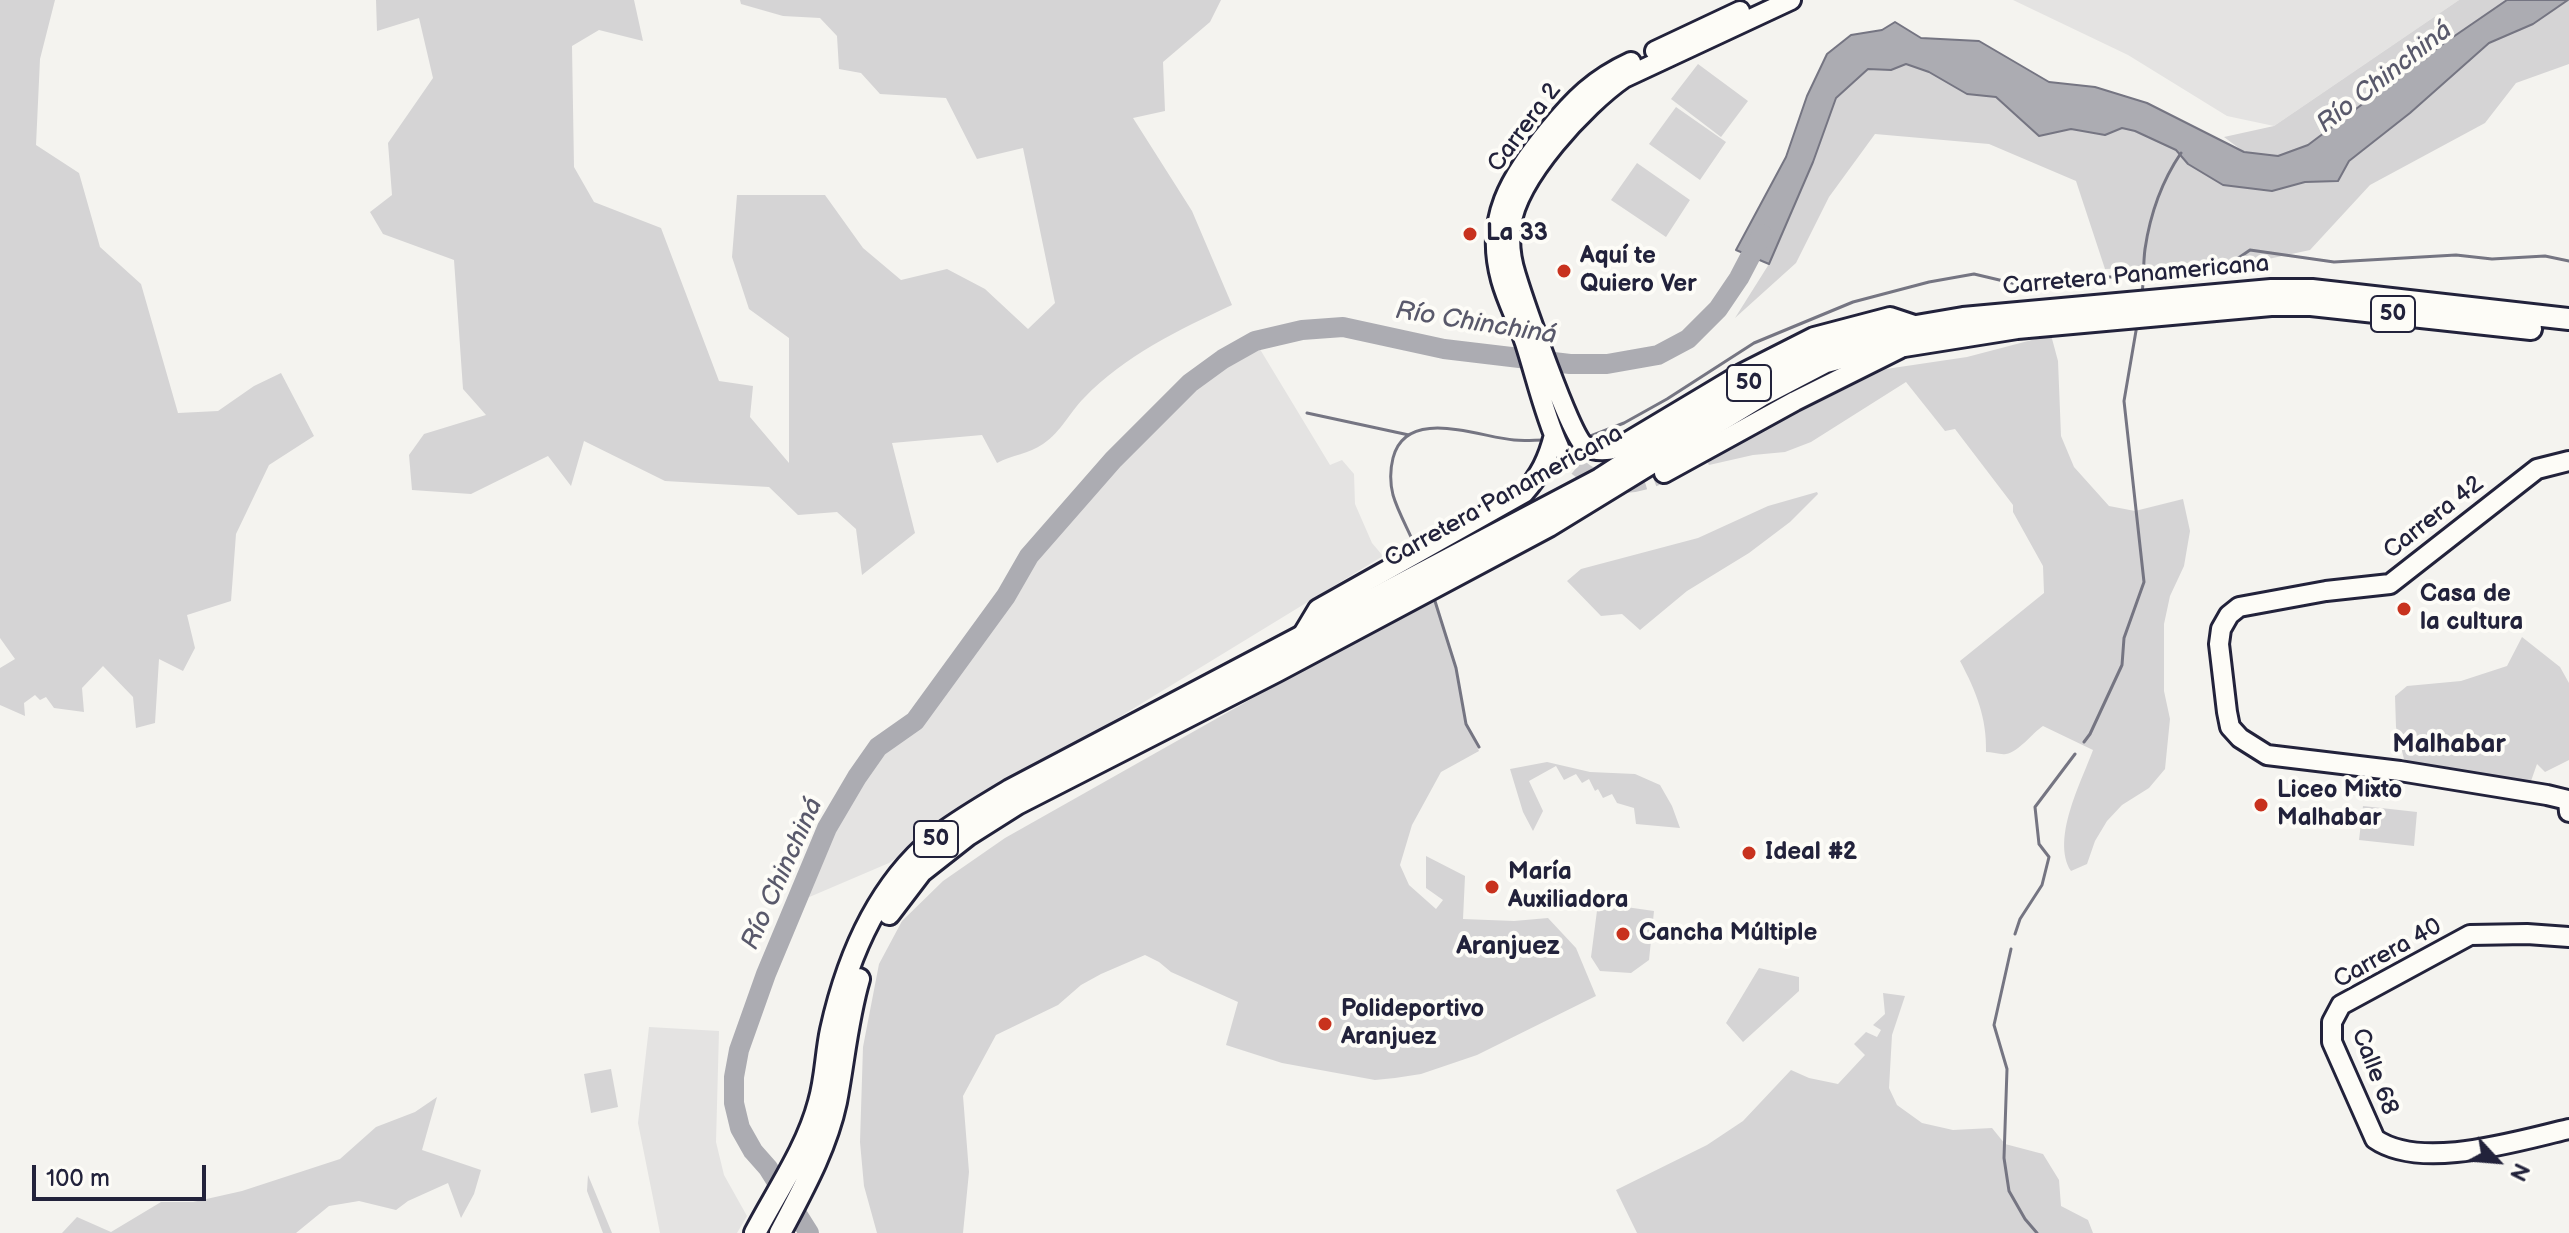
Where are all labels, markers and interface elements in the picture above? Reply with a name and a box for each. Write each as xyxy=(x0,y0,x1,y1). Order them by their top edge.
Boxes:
water label: Río Chinchiná xyxy=(2311,16,2459,140)
street label: Carrera 2 xyxy=(1482,78,1568,178)
place label: La 33 xyxy=(1486,220,1548,248)
marker: La 33 xyxy=(1461,225,1479,243)
place label: Aquí te Quiero Ver xyxy=(1580,243,1697,299)
street label: Carretera Panamericana xyxy=(2001,250,2271,302)
marker: Aquí te Quiero Ver xyxy=(1555,262,1573,280)
water label: Río Chinchiná xyxy=(1393,296,1559,352)
road number: 50 xyxy=(2371,296,2415,332)
road number: 50 xyxy=(1727,365,1771,401)
street label: Carretera Panamericana xyxy=(1380,420,1628,574)
street label: Carrera 42 xyxy=(2378,470,2490,566)
place label: Casa de la cultura xyxy=(2420,581,2523,637)
marker: Casa de la cultura xyxy=(2395,600,2413,618)
district label: Malhabar xyxy=(2392,729,2506,761)
place label: Liceo Mixto Malhabar xyxy=(2277,777,2402,833)
water label: Río Chinchiná xyxy=(736,793,830,955)
marker: Liceo Mixto Malhabar xyxy=(2252,796,2270,814)
road number: 50 xyxy=(914,821,958,857)
place label: Ideal #2 xyxy=(1765,839,1857,867)
marker: Ideal #2 xyxy=(1740,844,1758,862)
place label: María Auxiliadora xyxy=(1508,859,1628,915)
marker: María Auxiliadora xyxy=(1483,878,1501,896)
street label: Carrera 40 xyxy=(2329,913,2447,995)
place label: Cancha Múltiple xyxy=(1639,920,1817,948)
marker: Cancha Múltiple xyxy=(1614,925,1632,943)
district label: Aranjuez xyxy=(1456,931,1560,963)
place label: Polideportivo Aranjuez xyxy=(1341,996,1484,1052)
marker: Polideportivo Aranjuez xyxy=(1316,1015,1334,1033)
street label: Calle 68 xyxy=(2344,1025,2404,1119)
north arrow xyxy=(2457,1121,2537,1201)
scale bar xyxy=(36,1149,210,1199)
text: N xyxy=(2503,1158,2535,1185)
text: 100 m xyxy=(46,1164,110,1193)

